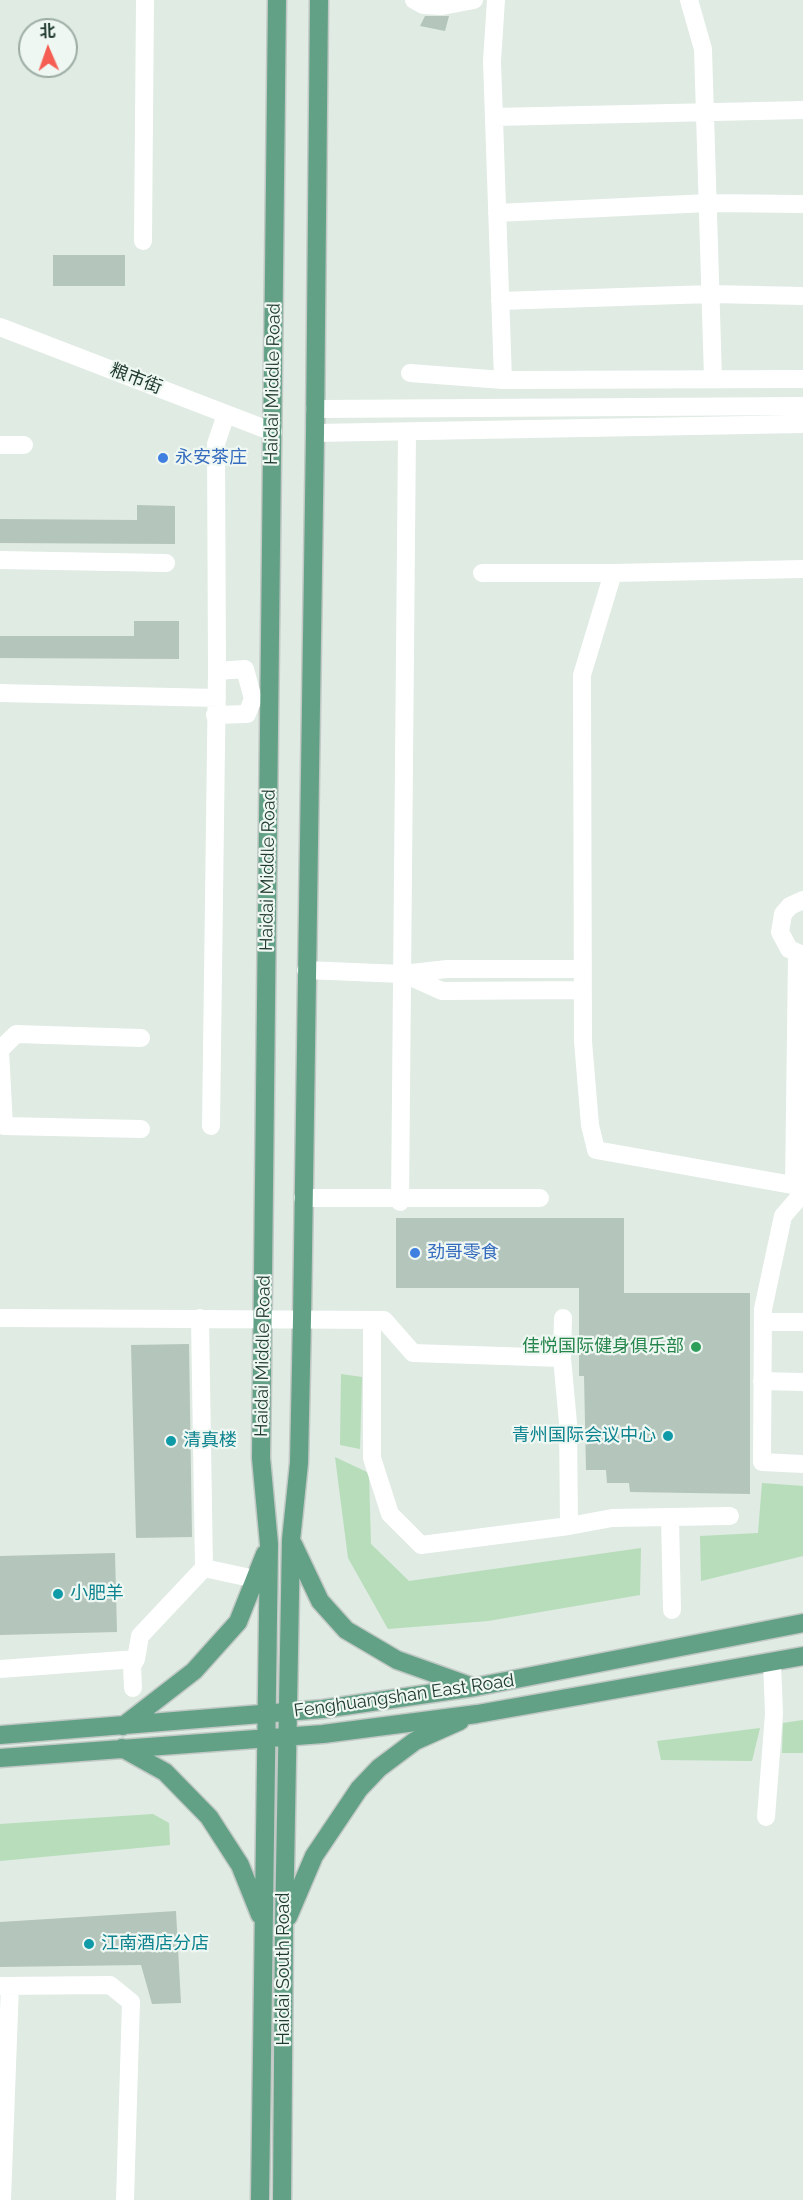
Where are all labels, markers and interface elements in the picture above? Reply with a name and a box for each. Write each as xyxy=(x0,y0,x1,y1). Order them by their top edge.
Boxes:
north arrow xyxy=(18,18,78,78)
text: 北 xyxy=(39,22,56,41)
street label: Haidai Middle Road xyxy=(261,303,285,465)
street label: 粮市街 xyxy=(107,359,165,399)
place label: 永安茶庄 xyxy=(175,447,247,469)
marker: 永安茶庄 xyxy=(156,451,170,465)
street label: Haidai Middle Road xyxy=(256,789,280,951)
place label: 劲哥零食 xyxy=(427,1242,499,1264)
marker: 劲哥零食 xyxy=(408,1246,422,1260)
street label: Haidai Middle Road xyxy=(251,1275,275,1437)
place label: 佳悦国际健身俱乐部 xyxy=(522,1336,684,1358)
marker: 佳悦国际健身俱乐部 xyxy=(689,1340,703,1354)
place label: 青州国际会议中心 xyxy=(512,1425,656,1447)
marker: 青州国际会议中心 xyxy=(661,1429,675,1443)
place label: 清真楼 xyxy=(183,1430,237,1452)
marker: 清真楼 xyxy=(164,1434,178,1448)
place label: 小肥羊 xyxy=(70,1583,124,1605)
marker: 小肥羊 xyxy=(51,1587,65,1601)
street label: Fenghuangshan East Road xyxy=(293,1670,515,1722)
street label: Haidai South Road xyxy=(273,1892,295,2046)
place label: 江南酒店分店 xyxy=(101,1933,209,1955)
marker: 江南酒店分店 xyxy=(82,1937,96,1951)

